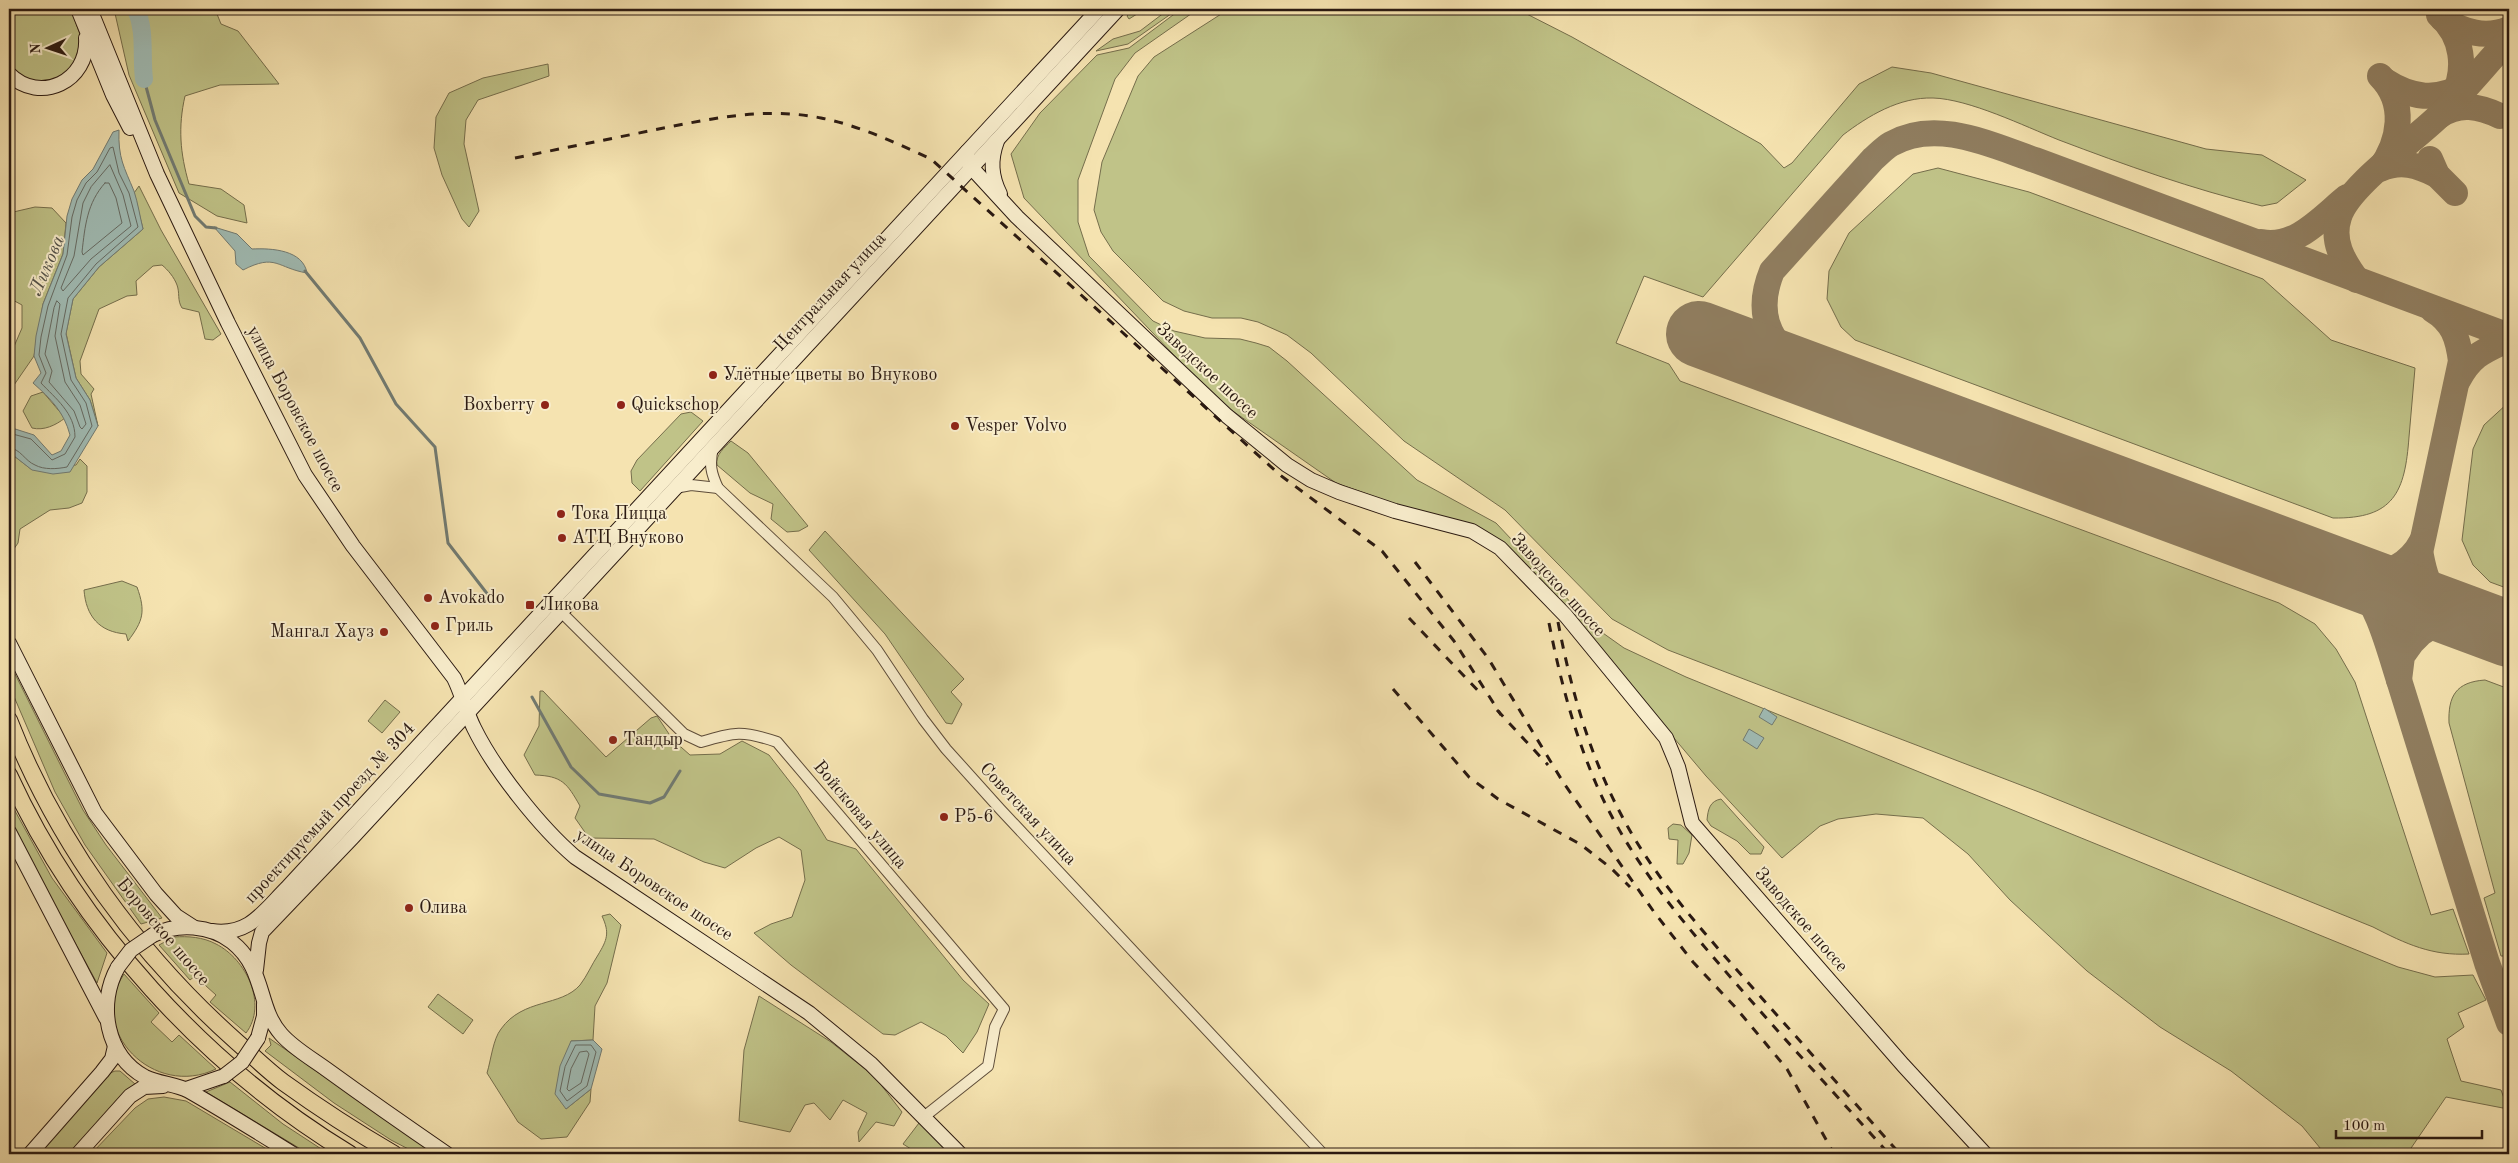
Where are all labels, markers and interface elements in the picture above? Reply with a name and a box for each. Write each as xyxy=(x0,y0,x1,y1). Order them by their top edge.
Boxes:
north arrow xyxy=(22,22,72,72)
text: N xyxy=(29,43,43,54)
street label: Центральная улица xyxy=(771,229,890,355)
water label: Ликова xyxy=(27,233,69,299)
street label: Заводское шоссе xyxy=(1153,319,1261,423)
street label: улица Боровское шоссе xyxy=(244,323,346,495)
place label: Улётные цветы во Внуково xyxy=(723,366,937,384)
marker: Улётные цветы во Внуково xyxy=(707,369,719,381)
place label: Boxberry xyxy=(463,396,535,414)
place label: Quickschop xyxy=(631,396,719,414)
marker: Boxberry xyxy=(539,399,551,411)
marker: Quickschop xyxy=(615,399,627,411)
place label: Vesper Volvo xyxy=(965,417,1067,435)
marker: Vesper Volvo xyxy=(949,420,961,432)
place label: Тока Пицца xyxy=(571,505,667,523)
marker: Тока Пицца xyxy=(555,508,567,520)
place label: АТЦ Внуково xyxy=(572,529,684,547)
street label: Заводское шоссе xyxy=(1507,530,1609,640)
marker: АТЦ Внуково xyxy=(556,532,568,544)
place label: Avokado xyxy=(438,589,505,607)
marker: Avokado xyxy=(422,592,434,604)
place label: Ликова xyxy=(540,596,599,614)
marker: Ликова xyxy=(524,599,536,611)
place label: Гриль xyxy=(445,617,493,635)
marker: Гриль xyxy=(429,620,441,632)
place label: Мангал Хауз xyxy=(270,623,374,641)
marker: Мангал Хауз xyxy=(378,626,390,638)
street label: проектируемый проезд № 304 xyxy=(242,719,418,907)
place label: Тандыр xyxy=(623,731,683,749)
marker: Тандыр xyxy=(607,734,619,746)
street label: Войсковая улица xyxy=(810,758,910,873)
street label: Советская улица xyxy=(976,759,1080,869)
place label: Р5-6 xyxy=(954,808,994,826)
marker: Р5-6 xyxy=(938,811,950,823)
street label: улица Боровское шоссе xyxy=(572,826,736,944)
street label: Заводское шоссе xyxy=(1751,864,1851,976)
street label: Боровское шоссе xyxy=(113,875,213,989)
place label: Олива xyxy=(419,899,467,917)
marker: Олива xyxy=(403,902,415,914)
scale bar xyxy=(2336,1108,2482,1140)
text: 100 m xyxy=(2343,1119,2385,1134)

